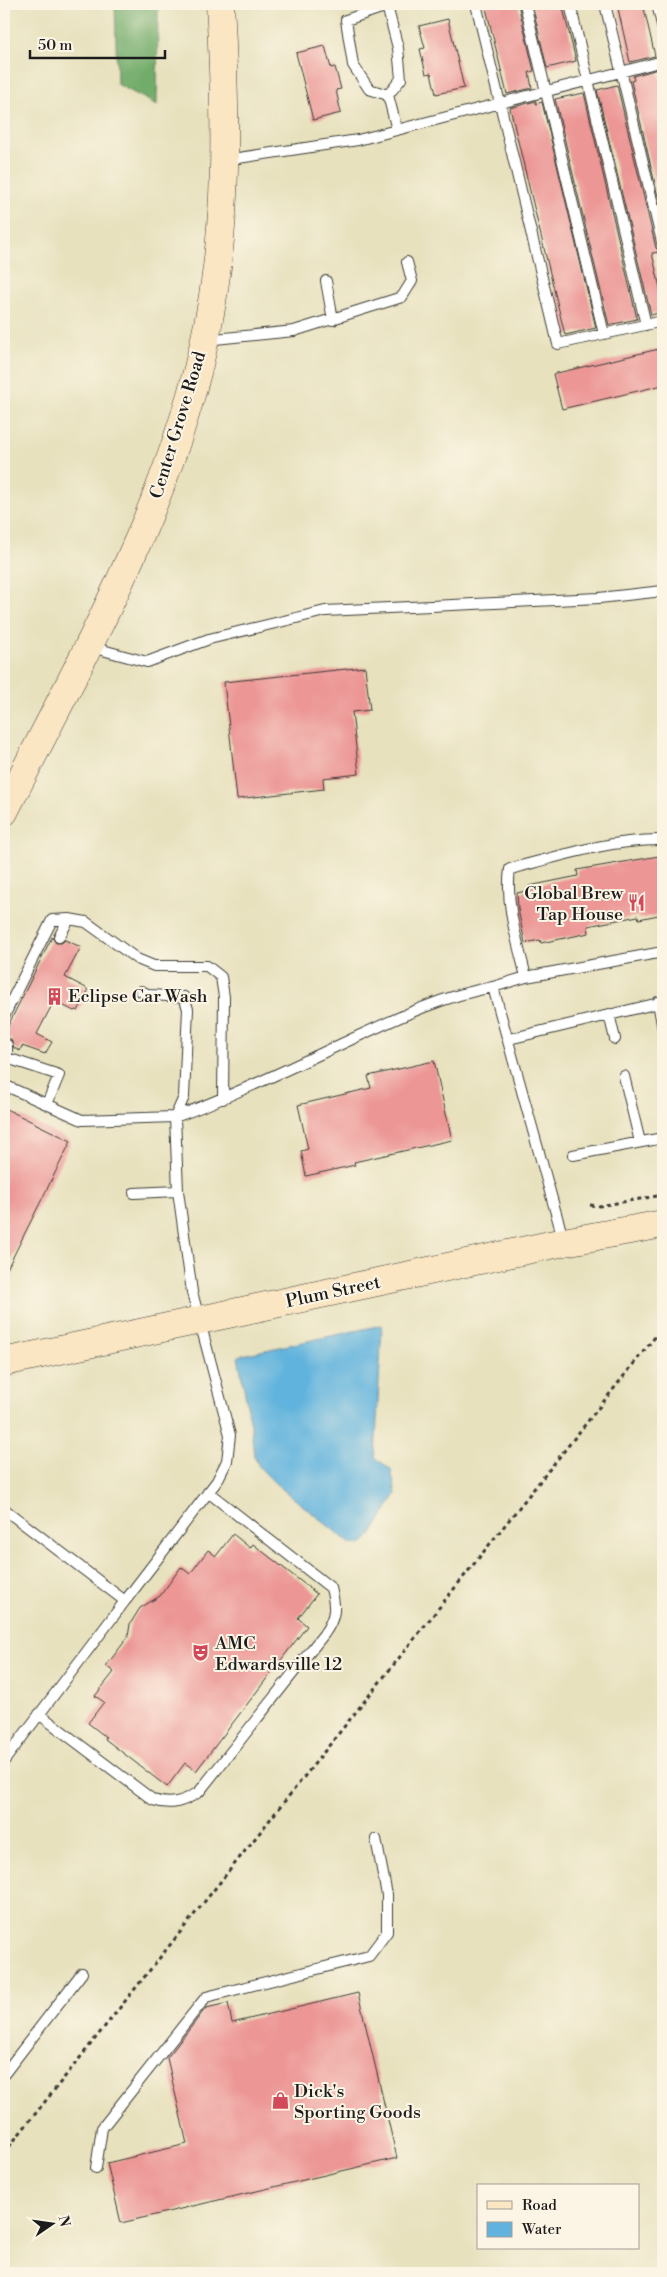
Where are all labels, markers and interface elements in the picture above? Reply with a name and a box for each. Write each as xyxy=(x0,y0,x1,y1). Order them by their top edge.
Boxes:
scale bar xyxy=(30,28,165,60)
text: 50 m xyxy=(38,36,72,55)
street label: Center Grove Road xyxy=(145,348,212,501)
place label: Global Brew Tap House xyxy=(524,882,624,926)
restaurant icon: Global Brew Tap House xyxy=(627,893,647,913)
place label: Eclipse Car Wash xyxy=(68,985,208,1008)
building icon: Eclipse Car Wash xyxy=(44,986,64,1006)
street label: Plum Street xyxy=(284,1271,383,1313)
place label: AMC Edwardsville 12 xyxy=(214,1632,342,1676)
theatre icon: AMC Edwardsville 12 xyxy=(191,1643,211,1663)
place label: Dick's Sporting Goods xyxy=(294,2080,421,2124)
shop icon: Dick's Sporting Goods xyxy=(270,2091,290,2111)
legend xyxy=(477,2184,640,2250)
text: Road xyxy=(522,2196,557,2215)
north arrow xyxy=(28,2200,78,2250)
text: N xyxy=(54,2214,74,2229)
text: Water xyxy=(521,2220,562,2239)

